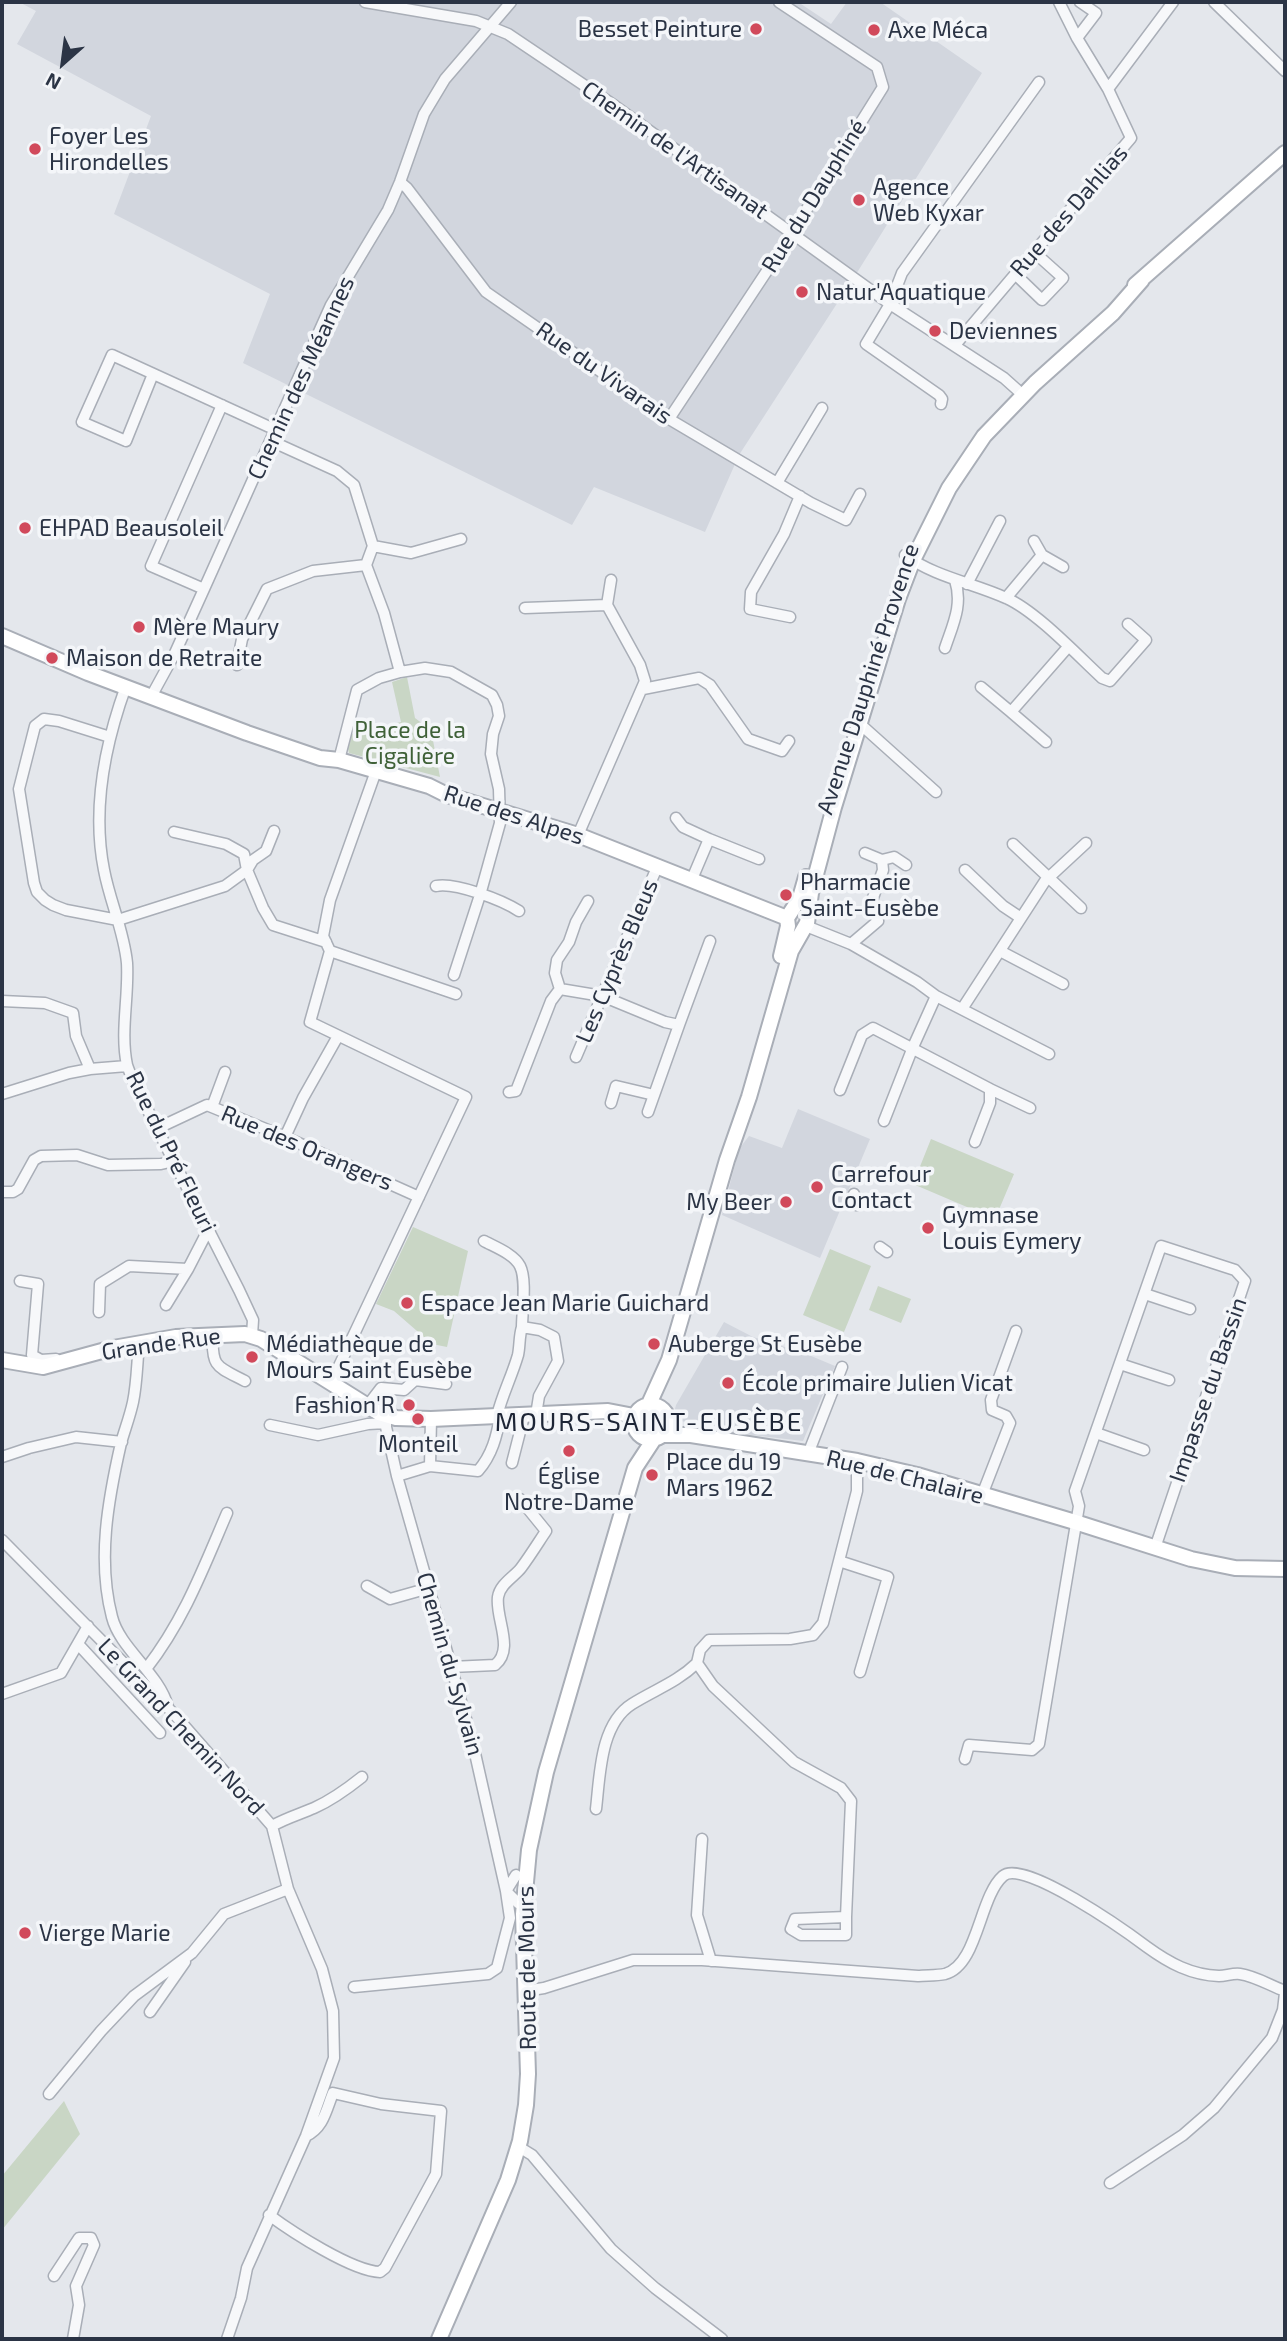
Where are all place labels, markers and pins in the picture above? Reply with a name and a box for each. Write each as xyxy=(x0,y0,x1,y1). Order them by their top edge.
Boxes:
place label: Besset Peinture xyxy=(578,15,742,43)
place label: Axe Méca xyxy=(888,16,988,44)
marker: Besset Peinture xyxy=(748,21,764,37)
marker: Axe Méca xyxy=(866,22,882,38)
place label: Foyer Les Hirondelles xyxy=(49,122,169,176)
marker: Foyer Les Hirondelles xyxy=(27,141,43,157)
place label: Agence Web Kyxar xyxy=(873,173,984,227)
marker: Agence Web Kyxar xyxy=(851,192,867,208)
place label: Natur'Aquatique xyxy=(816,278,986,306)
marker: Natur'Aquatique xyxy=(794,284,810,300)
place label: Deviennes xyxy=(949,317,1058,345)
marker: Deviennes xyxy=(927,323,943,339)
place label: EHPAD Beausoleil xyxy=(39,514,224,542)
marker: EHPAD Beausoleil xyxy=(17,520,33,536)
place label: Mère Maury xyxy=(153,613,279,641)
marker: Mère Maury xyxy=(131,619,147,635)
place label: Maison de Retraite xyxy=(66,644,262,672)
marker: Maison de Retraite xyxy=(44,650,60,666)
place label: Pharmacie Saint-Eusèbe xyxy=(800,868,939,922)
marker: Pharmacie Saint-Eusèbe xyxy=(778,887,794,903)
place label: Carrefour Contact xyxy=(831,1160,931,1214)
marker: Carrefour Contact xyxy=(809,1179,825,1195)
place label: My Beer xyxy=(686,1188,772,1216)
marker: My Beer xyxy=(778,1194,794,1210)
place label: Gymnase Louis Eymery xyxy=(942,1201,1081,1255)
marker: Gymnase Louis Eymery xyxy=(920,1220,936,1236)
place label: Espace Jean Marie Guichard xyxy=(421,1289,709,1317)
marker: Espace Jean Marie Guichard xyxy=(399,1295,415,1311)
place label: Médiathèque de Mours Saint Eusèbe xyxy=(266,1330,472,1384)
place label: Auberge St Eusèbe xyxy=(668,1330,862,1358)
marker: Auberge St Eusèbe xyxy=(646,1336,662,1352)
marker: Médiathèque de Mours Saint Eusèbe xyxy=(244,1349,260,1365)
place label: École primaire Julien Vicat xyxy=(742,1369,1013,1397)
marker: École primaire Julien Vicat xyxy=(720,1375,736,1391)
place label: Fashion'R xyxy=(295,1391,395,1419)
marker: Fashion'R xyxy=(401,1397,417,1413)
marker: Monteil xyxy=(410,1411,426,1427)
place label: Monteil xyxy=(378,1430,458,1458)
marker: Église Notre-Dame xyxy=(561,1443,577,1459)
place label: Place du 19 Mars 1962 xyxy=(666,1448,781,1502)
place label: Église Notre-Dame xyxy=(504,1462,634,1516)
marker: Place du 19 Mars 1962 xyxy=(644,1467,660,1483)
place label: Vierge Marie xyxy=(39,1919,170,1947)
marker: Vierge Marie xyxy=(17,1925,33,1941)

